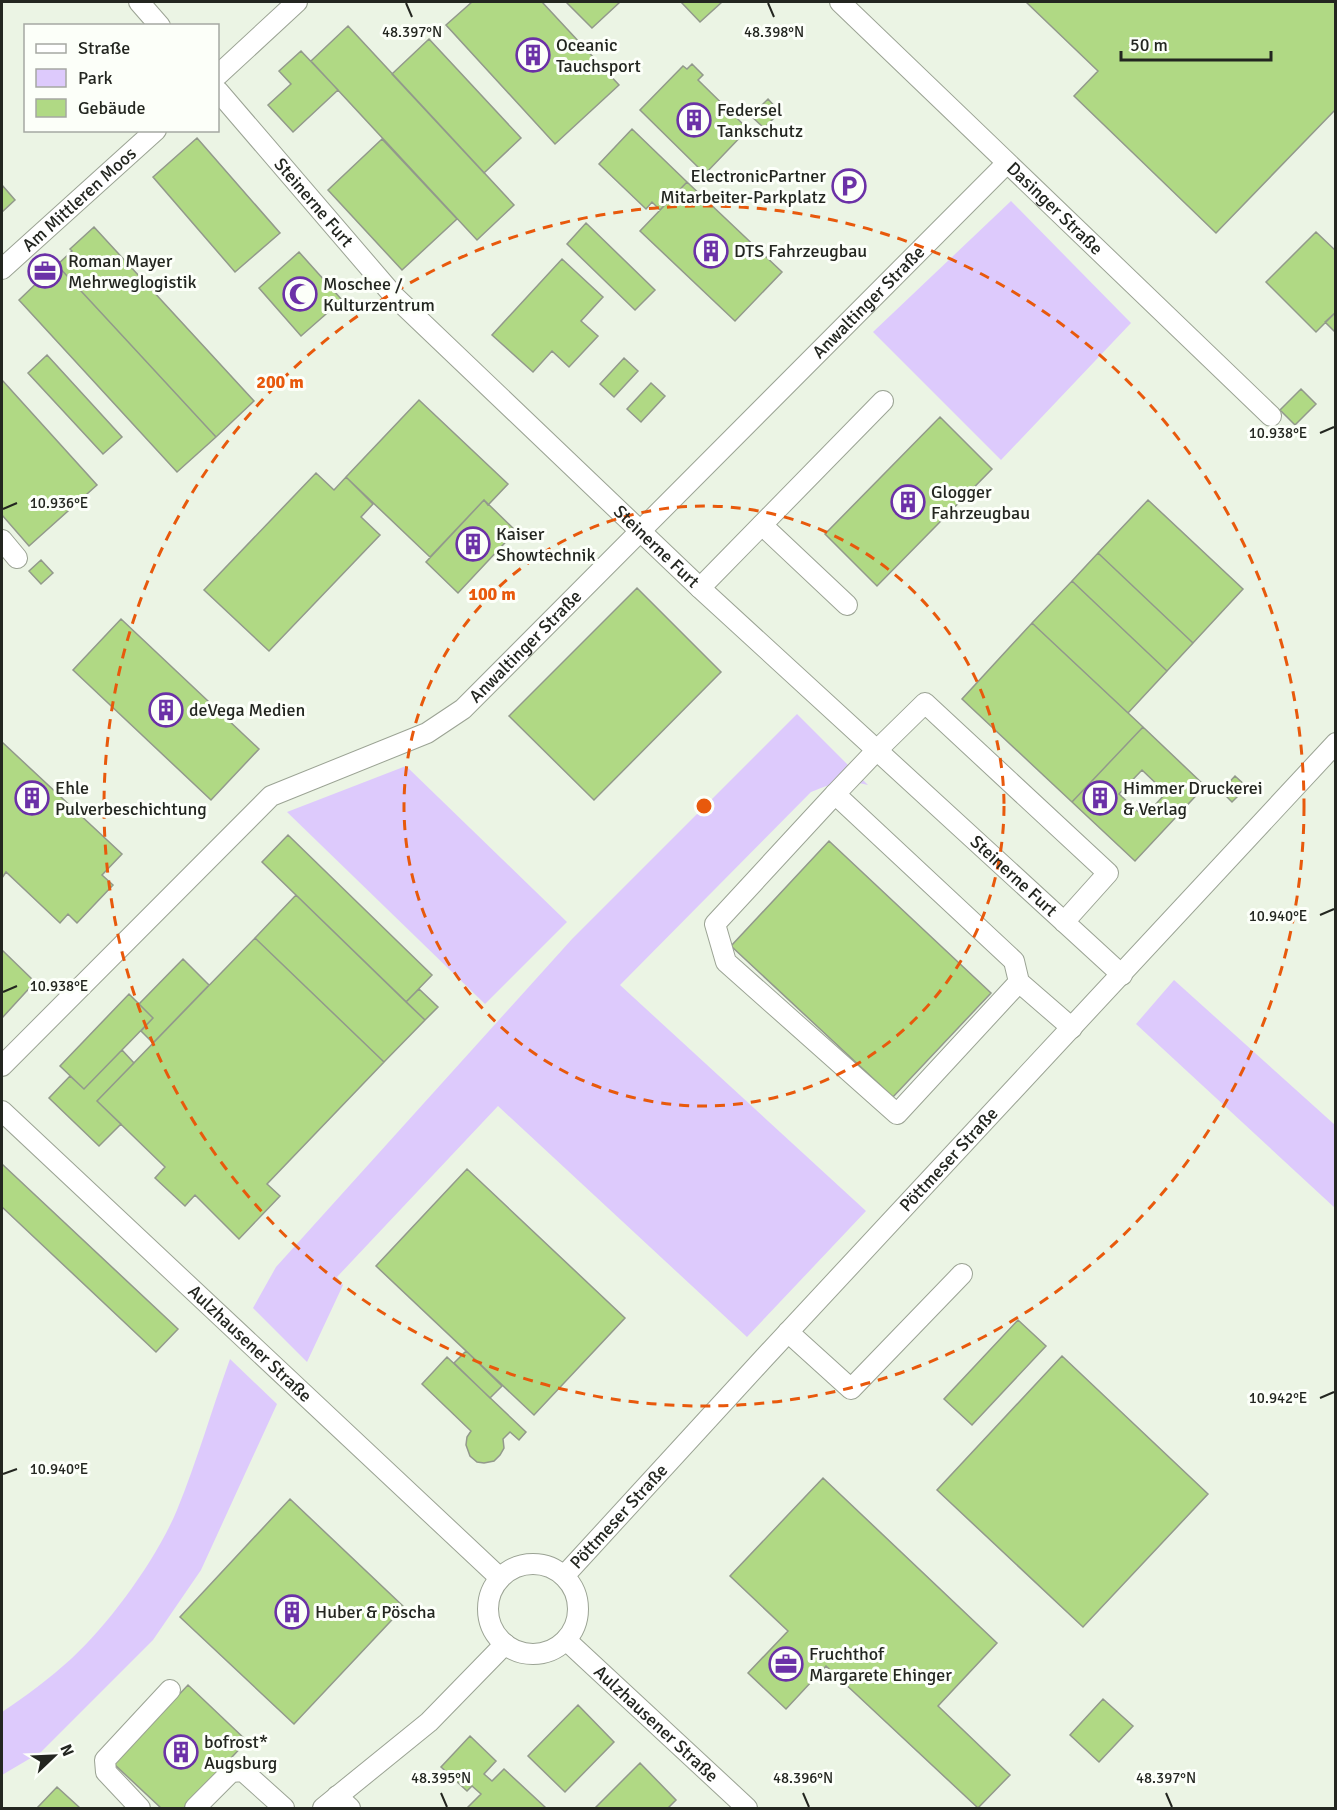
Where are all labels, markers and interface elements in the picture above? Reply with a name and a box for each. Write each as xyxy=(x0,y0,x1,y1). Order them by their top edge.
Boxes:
text: 48.397°N xyxy=(382,23,442,41)
text: 48.398°N xyxy=(744,23,804,41)
legend xyxy=(24,24,219,132)
scale bar xyxy=(1121,24,1271,62)
place label: Oceanic Tauchsport xyxy=(556,34,641,77)
text: 50 m xyxy=(1130,34,1168,56)
text: Straße xyxy=(78,37,130,59)
building icon: Oceanic Tauchsport xyxy=(515,37,551,73)
text: Park xyxy=(78,67,113,89)
text: Gebäude xyxy=(78,97,146,119)
place label: Federsel Tankschutz xyxy=(717,99,803,142)
building icon: Federsel Tankschutz xyxy=(676,102,712,138)
street label: Am Mittleren Moos xyxy=(18,142,141,256)
street label: Steinerne Furt xyxy=(269,153,358,252)
street label: Dasinger Straße xyxy=(1002,157,1107,260)
place label: ElectronicPartner Mitarbeiter-Parkplatz xyxy=(660,165,826,208)
parking icon: ElectronicPartner Mitarbeiter-Parkplatz xyxy=(831,168,867,204)
building icon: DTS Fahrzeugbau xyxy=(693,233,729,269)
place label: DTS Fahrzeugbau xyxy=(734,240,867,262)
street label: Anwaltinger Straße xyxy=(808,241,929,363)
place label: Roman Mayer Mehrweglogistik xyxy=(68,250,197,293)
office icon: Roman Mayer Mehrweglogistik xyxy=(27,253,63,289)
place label: Moschee / Kulturzentrum xyxy=(323,273,435,316)
mosque icon: Moschee / Kulturzentrum xyxy=(282,276,318,312)
text: 200 m xyxy=(256,371,304,393)
text: 10.938°E xyxy=(1249,424,1307,442)
place label: Glogger Fahrzeugbau xyxy=(931,481,1030,524)
building icon: Glogger Fahrzeugbau xyxy=(890,484,926,520)
text: 10.936°E xyxy=(30,494,88,512)
street label: Steinerne Furt xyxy=(609,500,704,593)
place label: Kaiser Showtechnik xyxy=(496,523,595,566)
building icon: Kaiser Showtechnik xyxy=(455,526,491,562)
text: 100 m xyxy=(468,583,516,605)
street label: Anwaltinger Straße xyxy=(465,585,586,707)
building icon: deVega Medien xyxy=(148,692,184,728)
place label: deVega Medien xyxy=(189,699,305,721)
place label: Ehle Pulverbeschichtung xyxy=(55,777,207,820)
place label: Himmer Druckerei & Verlag xyxy=(1123,777,1263,820)
building icon: Ehle Pulverbeschichtung xyxy=(14,780,50,816)
building icon: Himmer Druckerei & Verlag xyxy=(1082,780,1118,816)
centre of rings xyxy=(694,796,714,816)
street label: Steinerne Furt xyxy=(966,830,1062,921)
text: 10.940°E xyxy=(1249,907,1307,925)
text: 10.938°E xyxy=(30,977,88,995)
street label: Pöttmeser Straße xyxy=(895,1103,1003,1216)
street label: Aulzhausener Straße xyxy=(183,1280,317,1407)
text: 10.942°E xyxy=(1249,1389,1307,1407)
street label: Pöttmeser Straße xyxy=(565,1459,672,1573)
text: 10.940°E xyxy=(30,1460,88,1478)
building icon: Huber & Pöscha xyxy=(274,1594,310,1630)
place label: Huber & Pöscha xyxy=(315,1601,436,1623)
place label: Fruchthof Margarete Ehinger xyxy=(809,1643,952,1686)
office icon: Fruchthof Margarete Ehinger xyxy=(768,1646,804,1682)
street label: Aulzhausener Straße xyxy=(589,1661,723,1787)
north arrow xyxy=(24,1726,84,1786)
place label: bofrost* Augsburg xyxy=(204,1731,277,1774)
building icon: bofrost* Augsburg xyxy=(163,1734,199,1770)
text: N xyxy=(56,1741,78,1760)
text: 48.395°N xyxy=(411,1769,471,1787)
text: 48.396°N xyxy=(773,1769,833,1787)
text: 48.397°N xyxy=(1136,1769,1196,1787)

